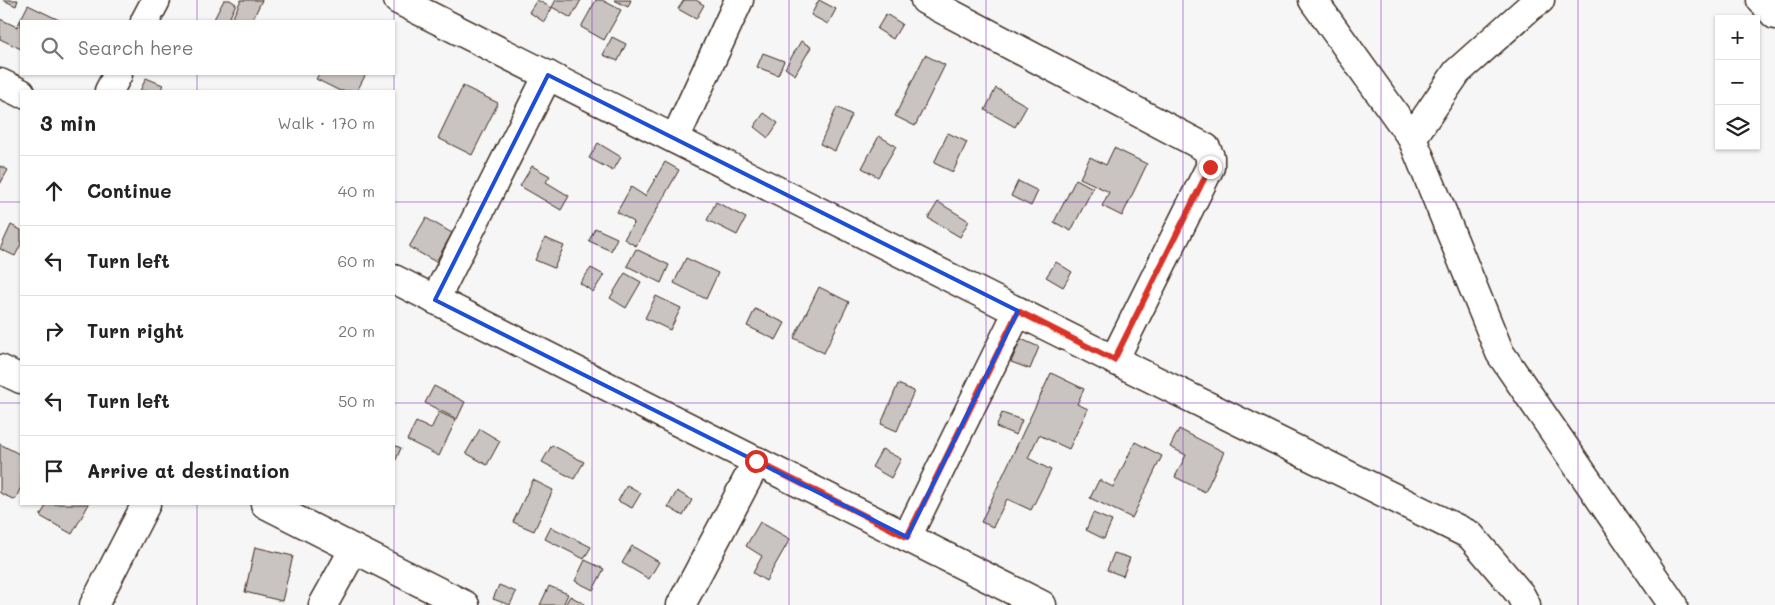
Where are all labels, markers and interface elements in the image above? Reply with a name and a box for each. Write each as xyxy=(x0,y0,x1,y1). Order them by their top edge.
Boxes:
map controls xyxy=(1715,15,1760,150)
button: + xyxy=(1715,15,1760,60)
search box xyxy=(20,20,395,75)
icon: search xyxy=(38,34,66,62)
text: Search here xyxy=(78,35,194,60)
button: − xyxy=(1715,60,1760,105)
button: layers xyxy=(1715,105,1760,150)
text: 3 min xyxy=(40,109,96,136)
text: Walk · 170 m xyxy=(277,112,375,133)
route end xyxy=(1199,156,1222,179)
icon: ahead xyxy=(40,177,68,205)
text: Continue xyxy=(87,178,172,203)
text: 40 m xyxy=(338,180,375,201)
icon: left xyxy=(40,247,68,275)
text: Turn left xyxy=(87,248,170,273)
text: 60 m xyxy=(338,250,375,271)
icon: right xyxy=(40,317,68,345)
text: Turn right xyxy=(87,318,184,343)
text: 20 m xyxy=(338,320,375,341)
icon: left xyxy=(40,387,68,415)
text: Turn left xyxy=(87,388,170,413)
text: 50 m xyxy=(338,390,375,411)
route start xyxy=(745,450,768,473)
icon: arrive xyxy=(40,457,68,485)
text: Arrive at destination xyxy=(87,458,290,483)

